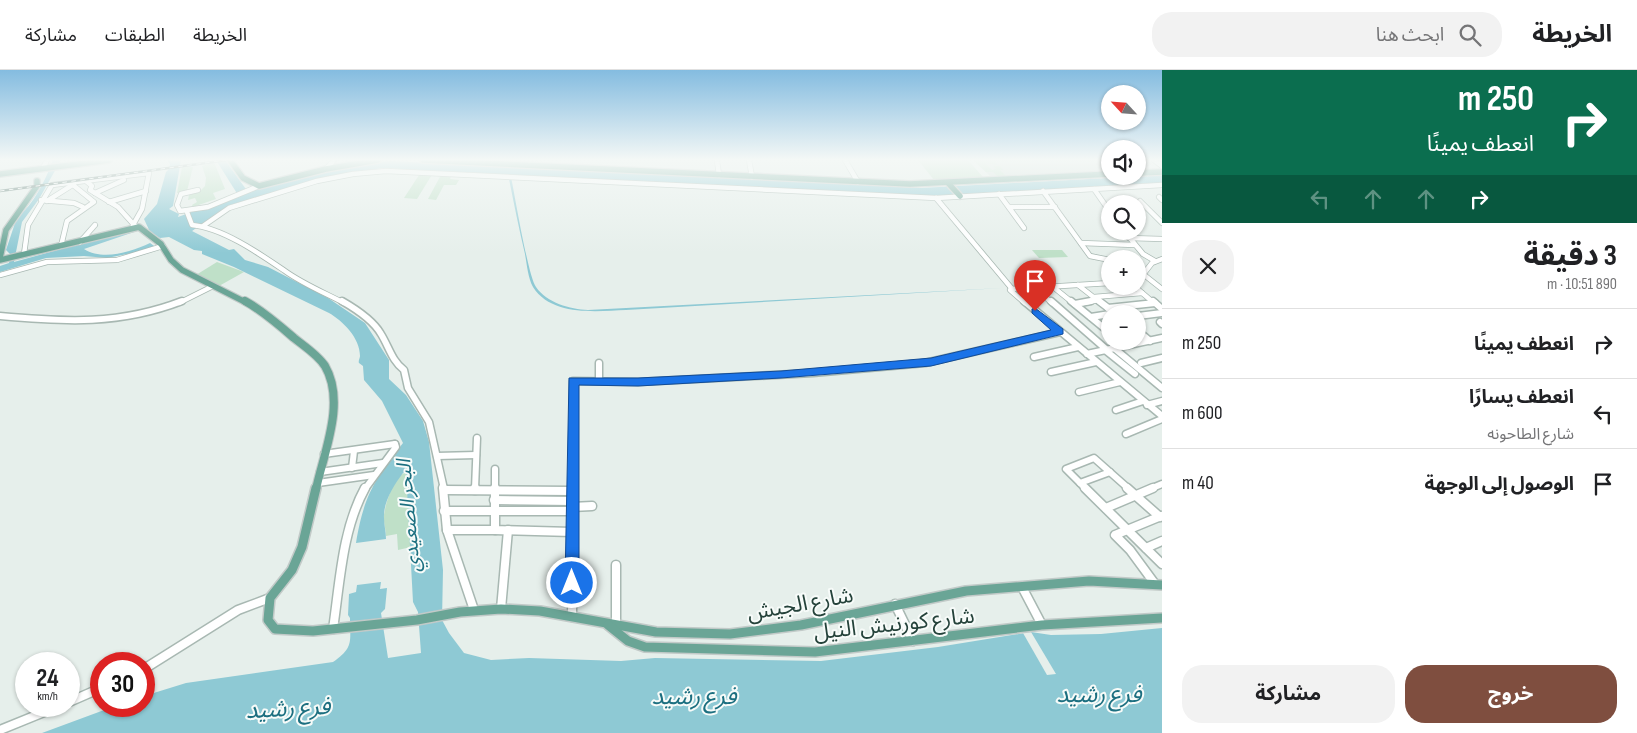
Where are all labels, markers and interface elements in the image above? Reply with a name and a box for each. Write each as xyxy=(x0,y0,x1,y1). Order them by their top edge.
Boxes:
search box xyxy=(1152,12,1502,57)
text: الخريطة xyxy=(1532,20,1612,49)
icon: search xyxy=(1456,21,1484,49)
text: ابحث هنا xyxy=(1376,24,1444,47)
text: مشاركة xyxy=(25,25,77,46)
text: الطبقات xyxy=(105,25,165,46)
text: الخريطة xyxy=(193,25,247,46)
text: 250 m xyxy=(1458,78,1534,121)
north arrow xyxy=(1101,85,1146,130)
map controls xyxy=(1101,85,1146,350)
icon: right xyxy=(1552,90,1617,155)
text: انعطف يمينًا xyxy=(1427,131,1534,158)
button: sound xyxy=(1101,140,1146,185)
icon: left xyxy=(1306,185,1334,213)
icon: ahead xyxy=(1359,185,1387,213)
icon: ahead xyxy=(1412,185,1440,213)
icon: right xyxy=(1465,185,1493,213)
button: search xyxy=(1101,195,1146,240)
text: 3 دقيقة xyxy=(1523,238,1617,274)
button: close xyxy=(1182,240,1234,292)
button: + xyxy=(1101,250,1146,295)
pin xyxy=(1014,260,1056,311)
icon: arrive xyxy=(1021,267,1049,295)
text: 890 m · 10:51 xyxy=(1547,275,1617,294)
button: − xyxy=(1101,305,1146,350)
icon: right xyxy=(1589,330,1617,358)
text: 250 m xyxy=(1182,332,1221,355)
text: انعطف يمينًا xyxy=(1474,333,1574,356)
text: انعطف يسارًا xyxy=(1469,386,1574,409)
icon: left xyxy=(1589,400,1617,428)
text: 600 m xyxy=(1182,402,1223,425)
text: شارع الطاحونه xyxy=(1487,425,1574,444)
water label: البحر الصعيدي xyxy=(392,456,429,573)
icon: arrive xyxy=(1589,470,1617,498)
text: 40 m xyxy=(1182,472,1214,495)
text: الوصول إلى الوجهة xyxy=(1425,473,1574,496)
position arrow xyxy=(545,556,597,608)
street label: شارع الجيش xyxy=(745,582,856,629)
street label: شارع كورنيش النيل xyxy=(812,603,976,648)
speed limit sign: 30 xyxy=(90,652,155,717)
text: 24 xyxy=(36,663,59,694)
button: مشاركة xyxy=(1182,665,1395,723)
button: خروج xyxy=(1405,665,1617,723)
water label: فرع رشيد xyxy=(1057,680,1143,712)
water label: فرع رشيد xyxy=(652,682,738,714)
text: km/h xyxy=(37,689,58,704)
water label: فرع رشيد xyxy=(245,692,333,728)

